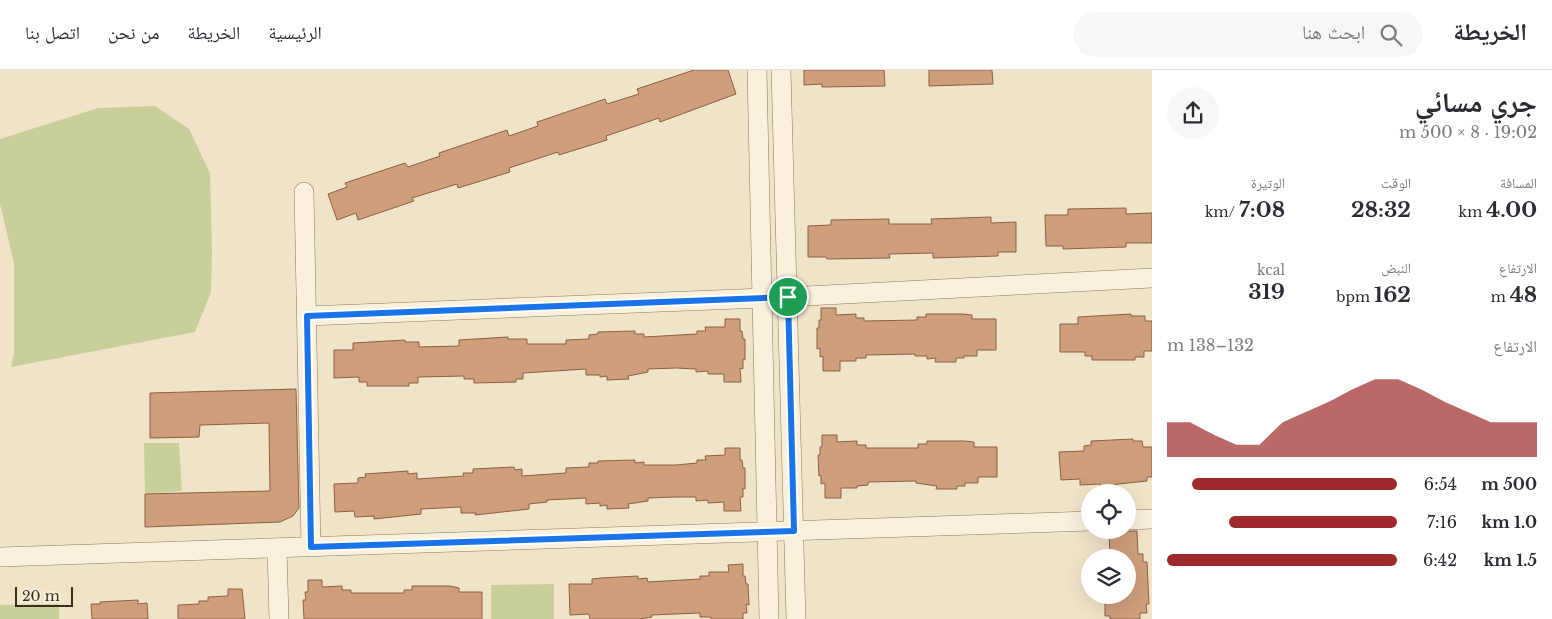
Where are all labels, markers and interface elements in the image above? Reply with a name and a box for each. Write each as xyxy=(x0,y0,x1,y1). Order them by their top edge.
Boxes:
search box xyxy=(1073,12,1423,57)
text: الخريطة xyxy=(1453,17,1527,46)
text: ابحث هنا xyxy=(1302,21,1365,44)
icon: search xyxy=(1377,21,1405,49)
text: اتصل بنا xyxy=(25,22,80,44)
text: من نحن xyxy=(108,22,159,44)
text: الخريطة xyxy=(187,22,240,44)
text: الرئيسية xyxy=(268,22,322,44)
text: جري مسائي xyxy=(1415,85,1537,120)
button: share xyxy=(1167,87,1219,139)
text: 19:02 · 8 × 500 m xyxy=(1399,122,1537,142)
text: الوتيرة xyxy=(1251,174,1285,192)
text: الوقت xyxy=(1381,174,1411,192)
text: المسافة xyxy=(1500,174,1537,192)
text: 7:08 xyxy=(1239,197,1285,223)
text: 28:32 xyxy=(1351,197,1411,223)
text: 4.00 xyxy=(1486,197,1537,223)
text: /km xyxy=(1205,203,1239,221)
text: km xyxy=(1459,203,1486,221)
text: النبض xyxy=(1381,259,1411,277)
text: الارتفاع xyxy=(1499,259,1537,277)
text: kcal xyxy=(1257,261,1285,279)
pin xyxy=(767,276,809,318)
text: 319 xyxy=(1248,279,1285,305)
text: 162 xyxy=(1374,282,1411,308)
text: 48 xyxy=(1510,282,1537,308)
icon: arrive xyxy=(774,283,802,311)
text: bpm xyxy=(1336,288,1374,306)
text: m xyxy=(1491,288,1510,306)
text: 132–138 m xyxy=(1167,335,1254,355)
text: الارتفاع xyxy=(1493,336,1537,356)
text: 6:54 xyxy=(1424,474,1457,494)
text: 500 m xyxy=(1481,474,1537,494)
map controls xyxy=(1081,484,1136,604)
button: locate xyxy=(1081,484,1136,539)
text: 7:16 xyxy=(1427,512,1457,532)
text: 1.0 km xyxy=(1482,512,1537,532)
button: layers xyxy=(1081,549,1136,604)
text: 6:42 xyxy=(1423,550,1457,570)
text: 1.5 km xyxy=(1484,550,1537,570)
scale bar xyxy=(15,584,72,607)
text: 20 m xyxy=(22,587,60,605)

